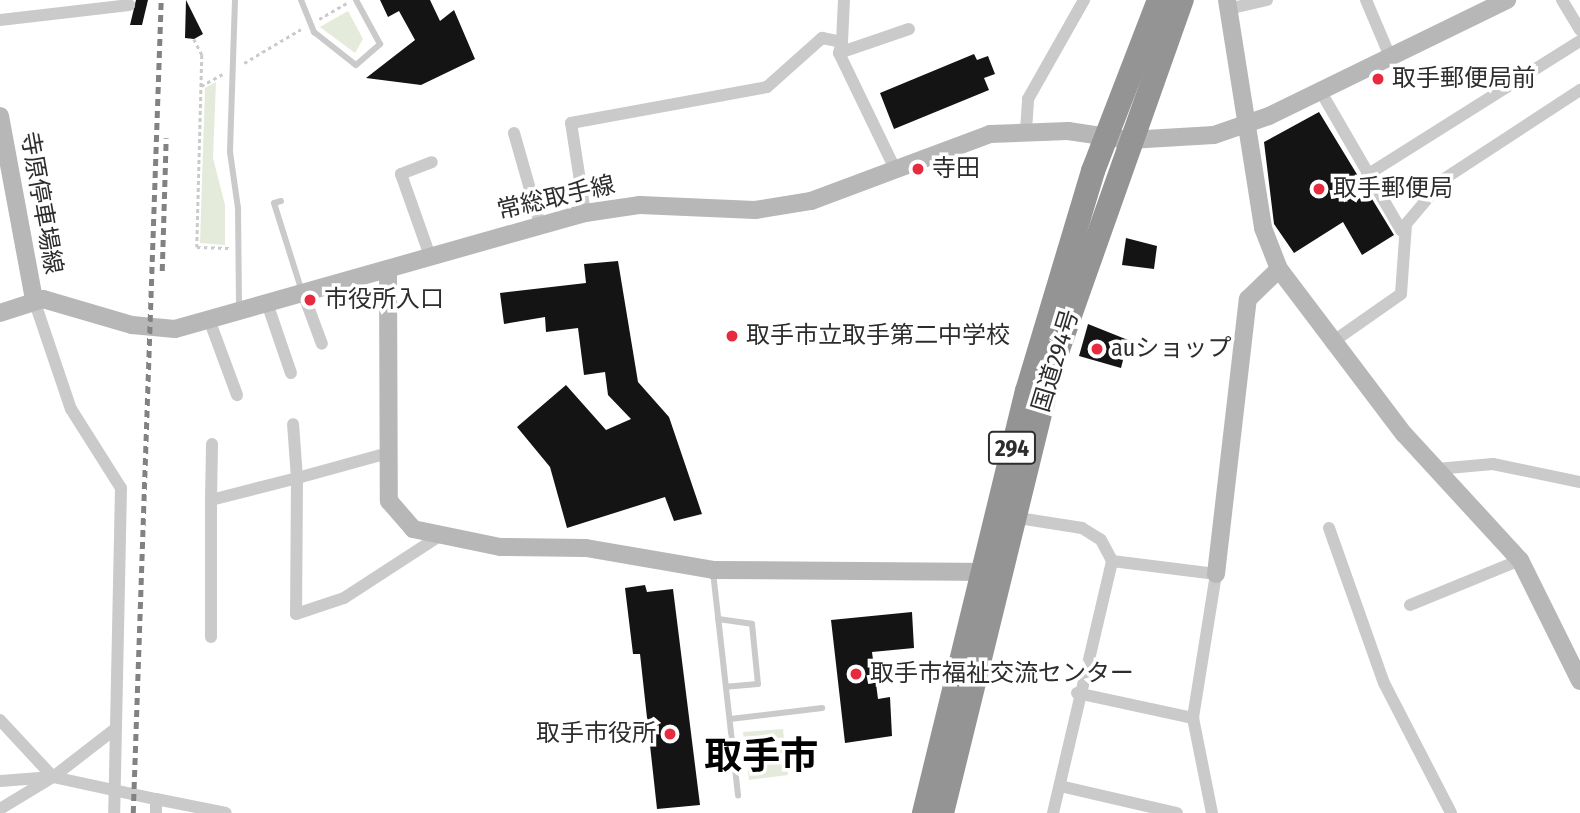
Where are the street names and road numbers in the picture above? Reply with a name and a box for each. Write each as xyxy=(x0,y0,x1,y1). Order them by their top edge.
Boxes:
street label: 寺原停車場線 xyxy=(14,130,68,276)
street label: 常総取手線 xyxy=(494,170,618,226)
street label: 国道294号 xyxy=(1027,306,1085,416)
road number: 294 xyxy=(988,428,1036,468)

